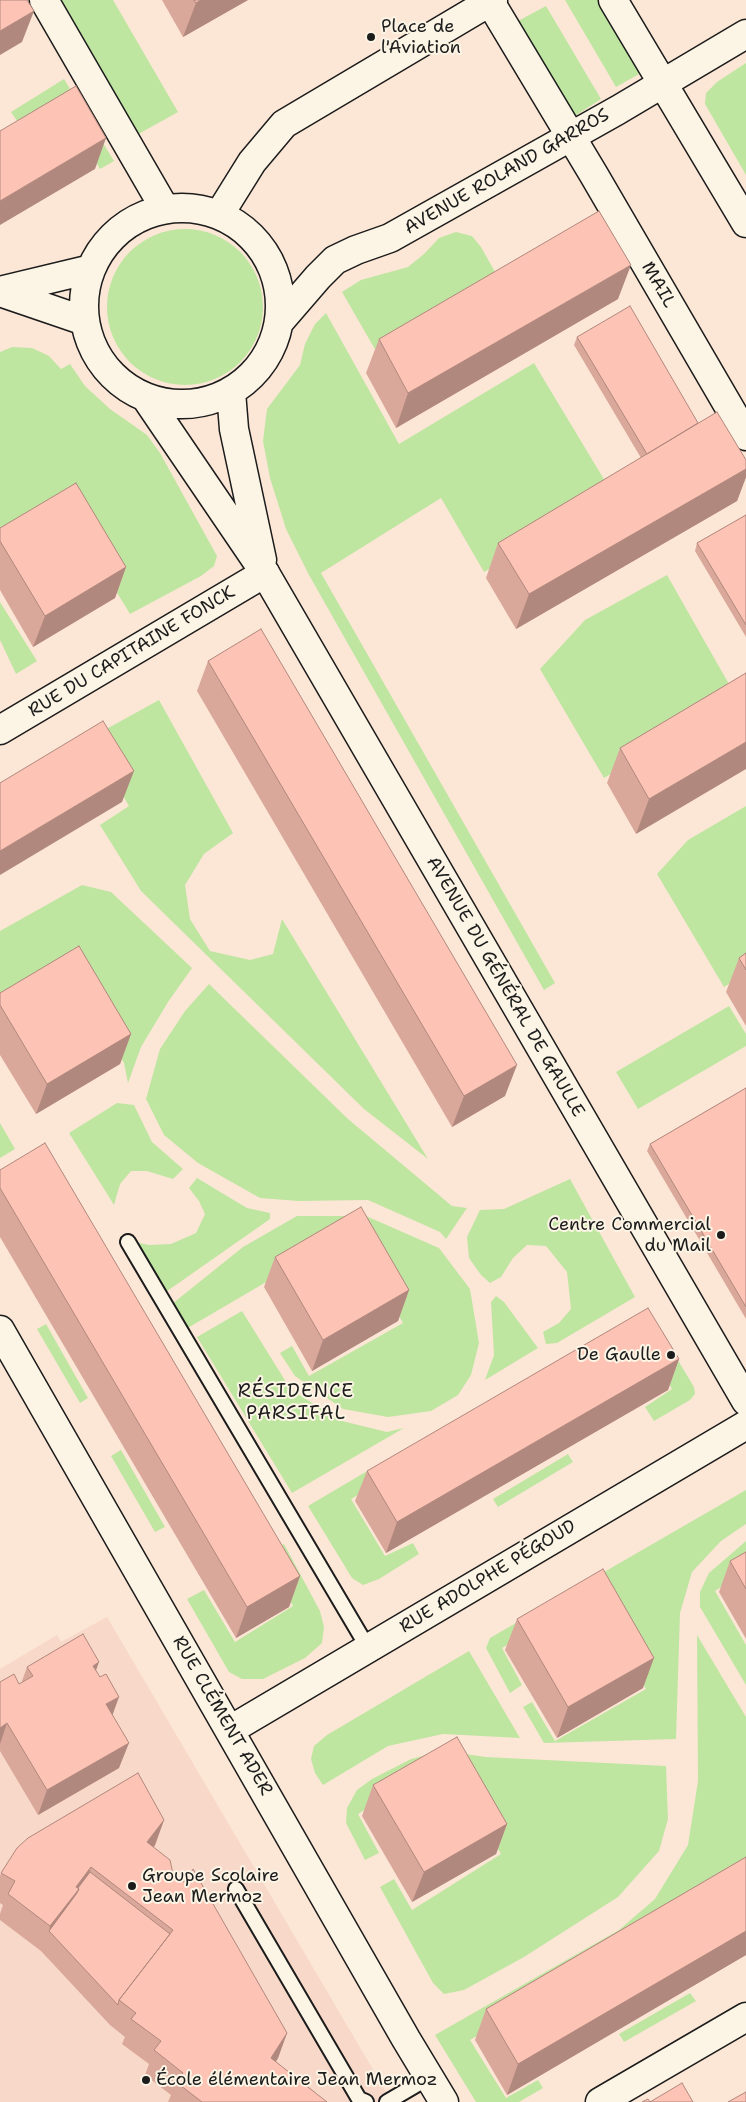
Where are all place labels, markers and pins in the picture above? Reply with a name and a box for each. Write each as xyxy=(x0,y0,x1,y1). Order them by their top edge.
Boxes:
place label: Place de l'Aviation xyxy=(381,16,461,58)
marker: Place de l'Aviation xyxy=(365,31,377,43)
place label: Centre Commercial du Mail xyxy=(548,1214,711,1256)
marker: Centre Commercial du Mail xyxy=(715,1229,727,1241)
place label: De Gaulle xyxy=(577,1344,661,1366)
marker: De Gaulle xyxy=(665,1349,677,1361)
place label: Groupe Scolaire Jean Mermoz xyxy=(142,1865,279,1908)
marker: Groupe Scolaire Jean Mermoz xyxy=(126,1880,138,1892)
place label: École élémentaire Jean Mermoz xyxy=(156,2069,437,2091)
marker: École élémentaire Jean Mermoz xyxy=(140,2074,152,2086)

